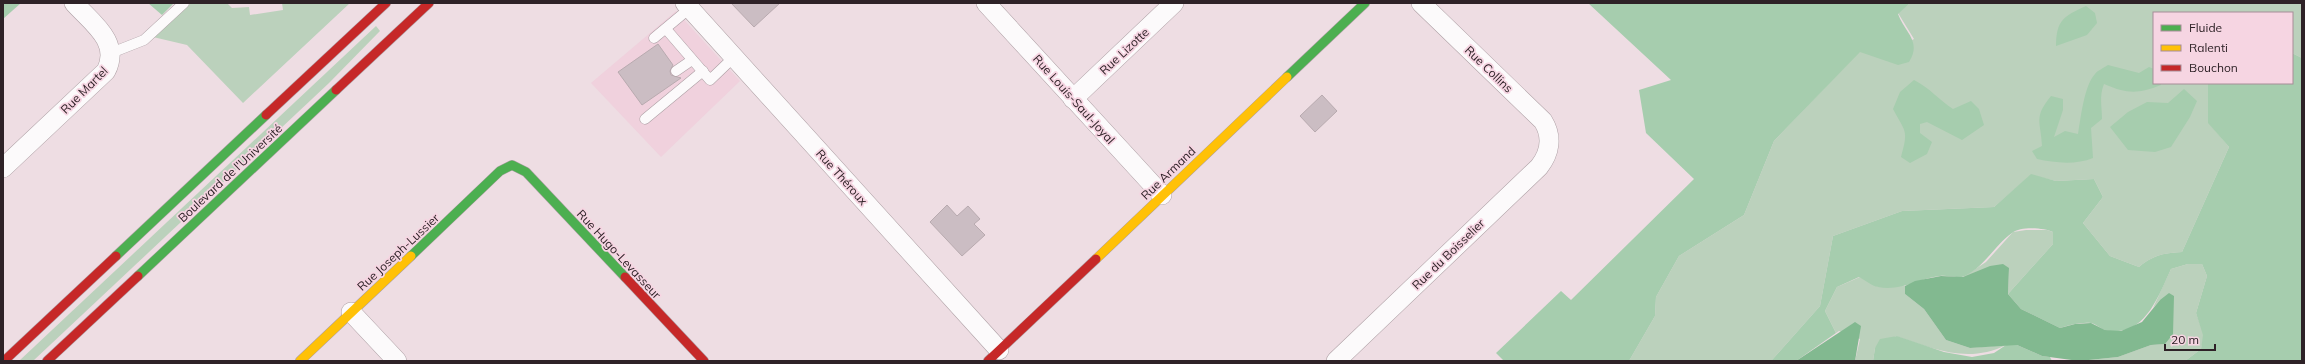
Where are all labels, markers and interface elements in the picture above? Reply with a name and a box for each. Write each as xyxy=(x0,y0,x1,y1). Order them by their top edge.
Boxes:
legend xyxy=(2153,12,2293,84)
text: Fluide xyxy=(2189,20,2222,35)
street label: Rue Lizotte xyxy=(1096,24,1152,78)
text: Ralenti xyxy=(2189,40,2228,55)
street label: Rue Collins xyxy=(1462,42,1516,96)
street label: Rue Louis-Saul-Joyal xyxy=(1030,51,1118,147)
text: Bouchon xyxy=(2189,60,2238,75)
street label: Rue Martel xyxy=(57,63,111,117)
street label: Boulevard de l'Université xyxy=(175,121,285,225)
street label: Rue Armand xyxy=(1138,143,1198,203)
street label: Rue Théroux xyxy=(813,146,871,209)
street label: Rue Hugo-Levasseur xyxy=(574,206,665,302)
street label: Rue Joseph-Lussier xyxy=(354,210,443,294)
street label: Rue du Boisselier xyxy=(1409,215,1488,292)
scale bar xyxy=(2165,326,2215,352)
text: 20 m xyxy=(2171,332,2199,347)

